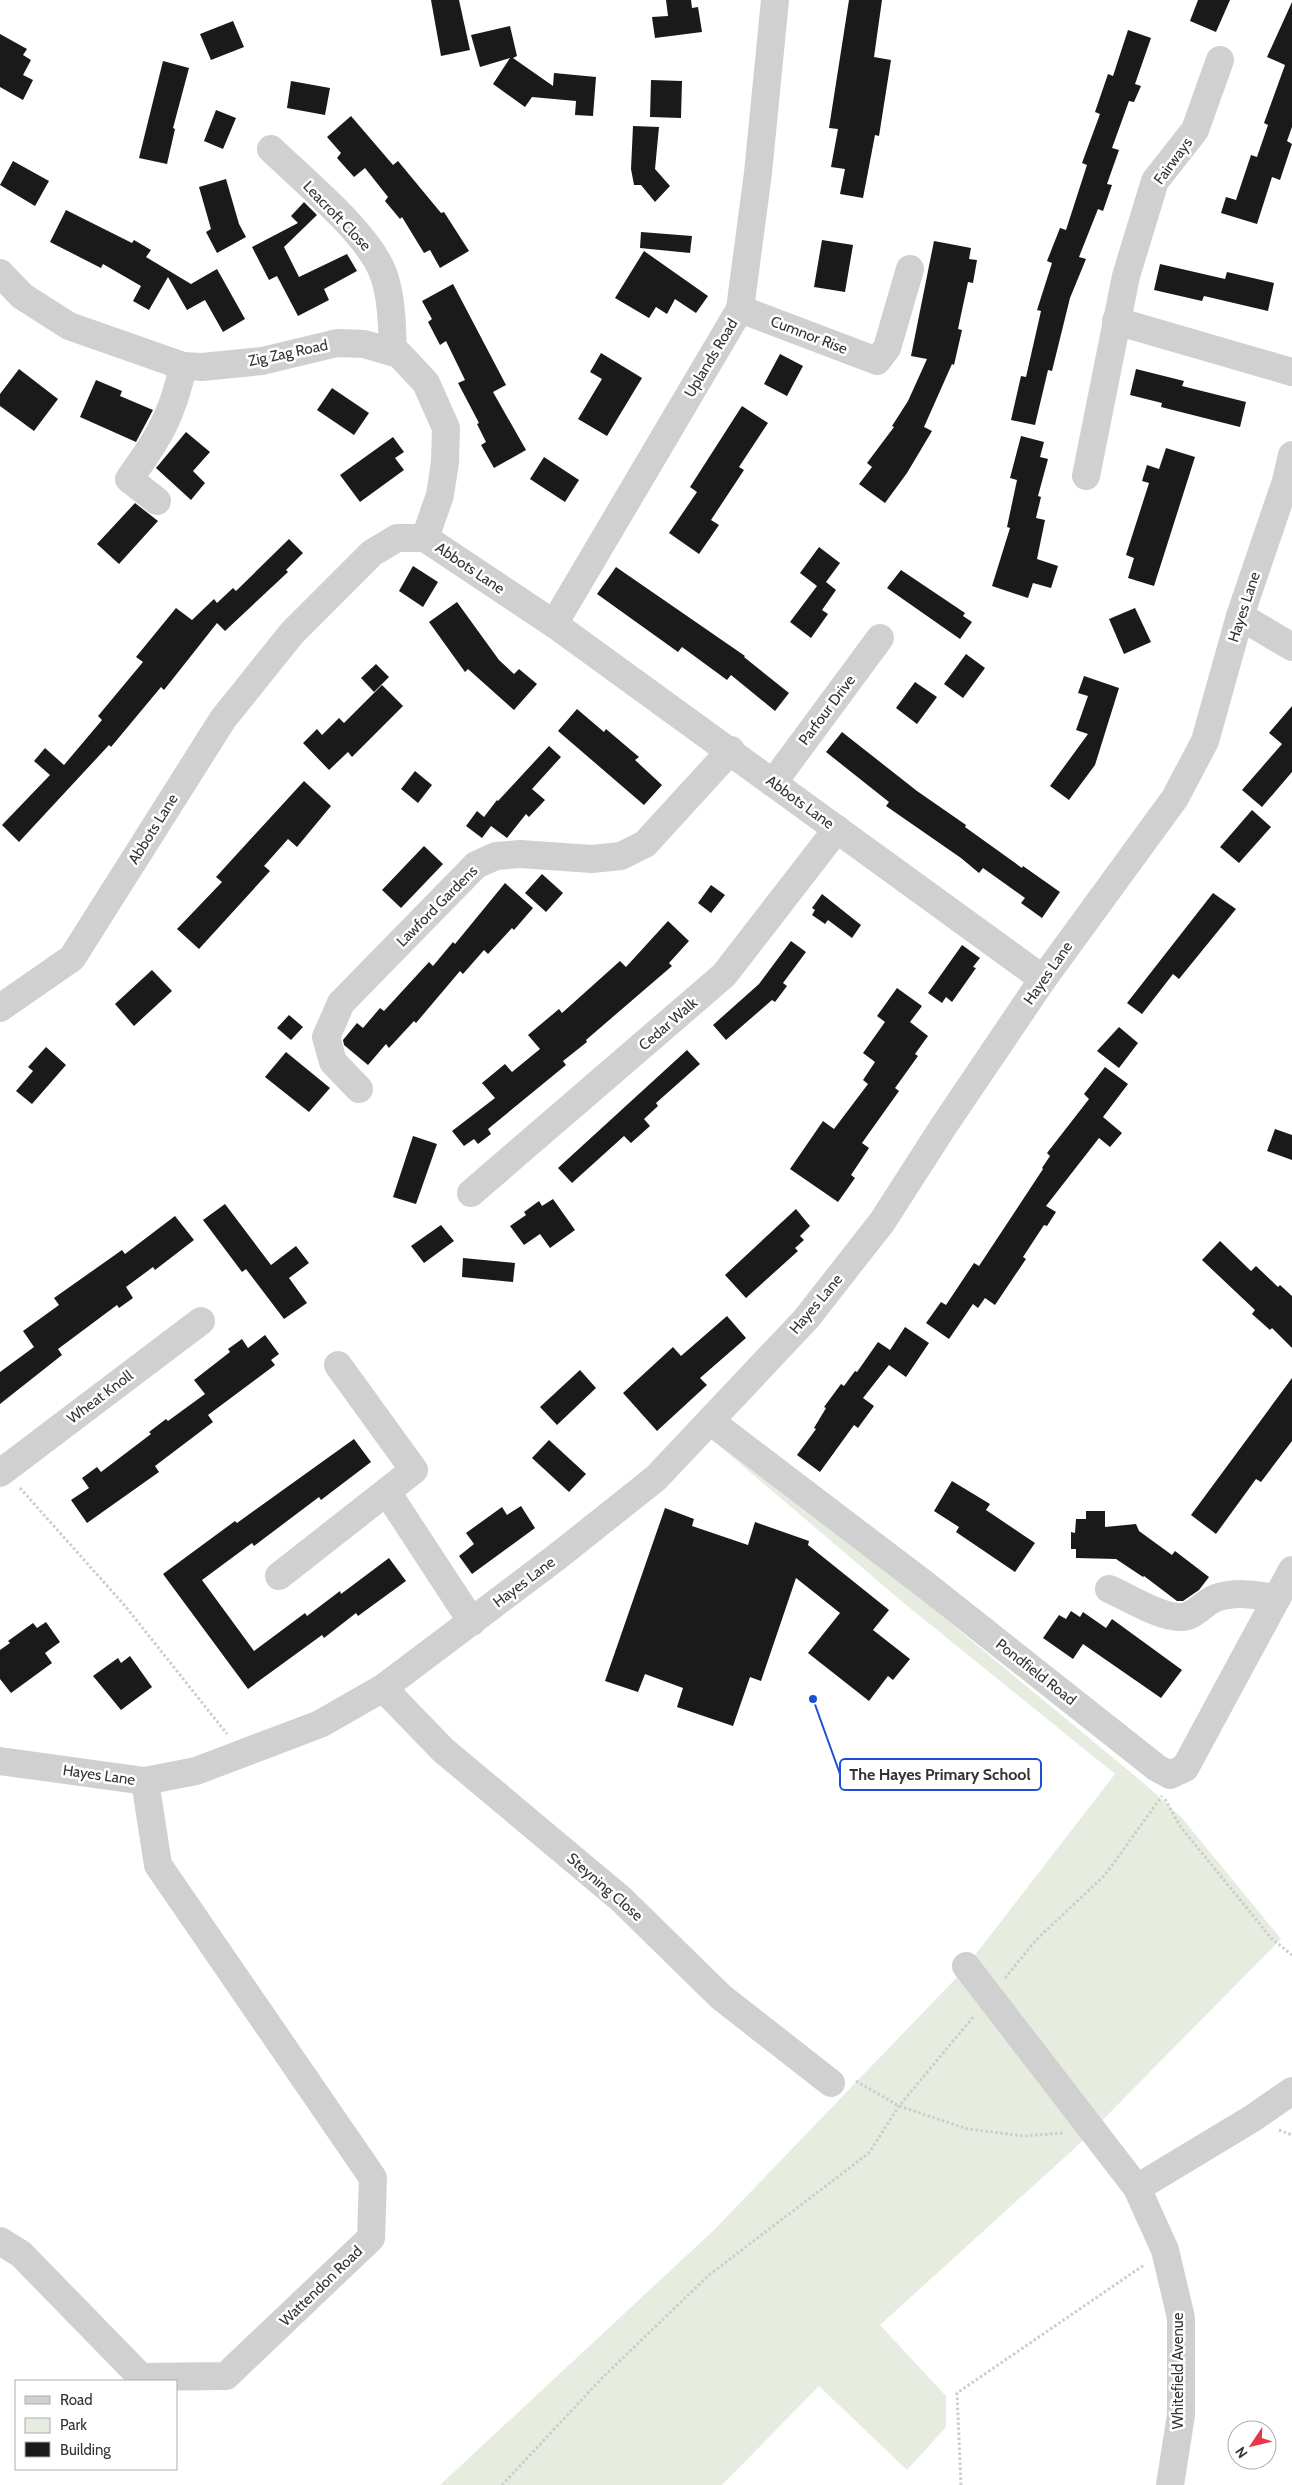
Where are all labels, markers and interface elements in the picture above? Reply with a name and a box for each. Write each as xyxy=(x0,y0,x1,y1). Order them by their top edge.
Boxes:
street label: Fairways xyxy=(1150,134,1196,188)
street label: Leacroft Close xyxy=(299,177,375,255)
street label: Cumnor Rise xyxy=(768,312,850,358)
street label: Uplands Road xyxy=(680,315,742,401)
street label: Zig Zag Road xyxy=(247,336,329,370)
street label: Abbots Lane xyxy=(432,538,508,598)
street label: Hayes Lane xyxy=(1224,569,1264,644)
street label: Parfour Drive xyxy=(795,671,859,749)
street label: Abbots Lane xyxy=(763,771,838,833)
street label: Abbots Lane xyxy=(124,790,182,867)
street label: Lawford Gardens xyxy=(393,862,481,950)
street label: Hayes Lane xyxy=(1020,938,1076,1008)
street label: Cedar Walk xyxy=(635,994,701,1054)
street label: Hayes Lane xyxy=(786,1270,846,1338)
street label: Wheat Knoll xyxy=(64,1366,137,1428)
street label: Hayes Lane xyxy=(490,1553,559,1611)
street label: Pondfield Road xyxy=(992,1635,1080,1709)
callout: The Hayes Primary School xyxy=(840,1759,1041,1790)
street label: Hayes Lane xyxy=(62,1761,137,1789)
text: The Hayes Primary School xyxy=(849,1765,1031,1784)
street label: Steyning Close xyxy=(563,1849,647,1925)
street label: Wattendon Road xyxy=(276,2242,366,2330)
street label: Whitefield Avenue xyxy=(1169,2312,1187,2429)
legend xyxy=(15,2380,178,2470)
text: Road xyxy=(60,2391,93,2409)
text: Park xyxy=(60,2416,87,2434)
north arrow xyxy=(1227,2420,1277,2470)
text: Building xyxy=(60,2441,111,2459)
text: N xyxy=(1231,2443,1252,2462)

